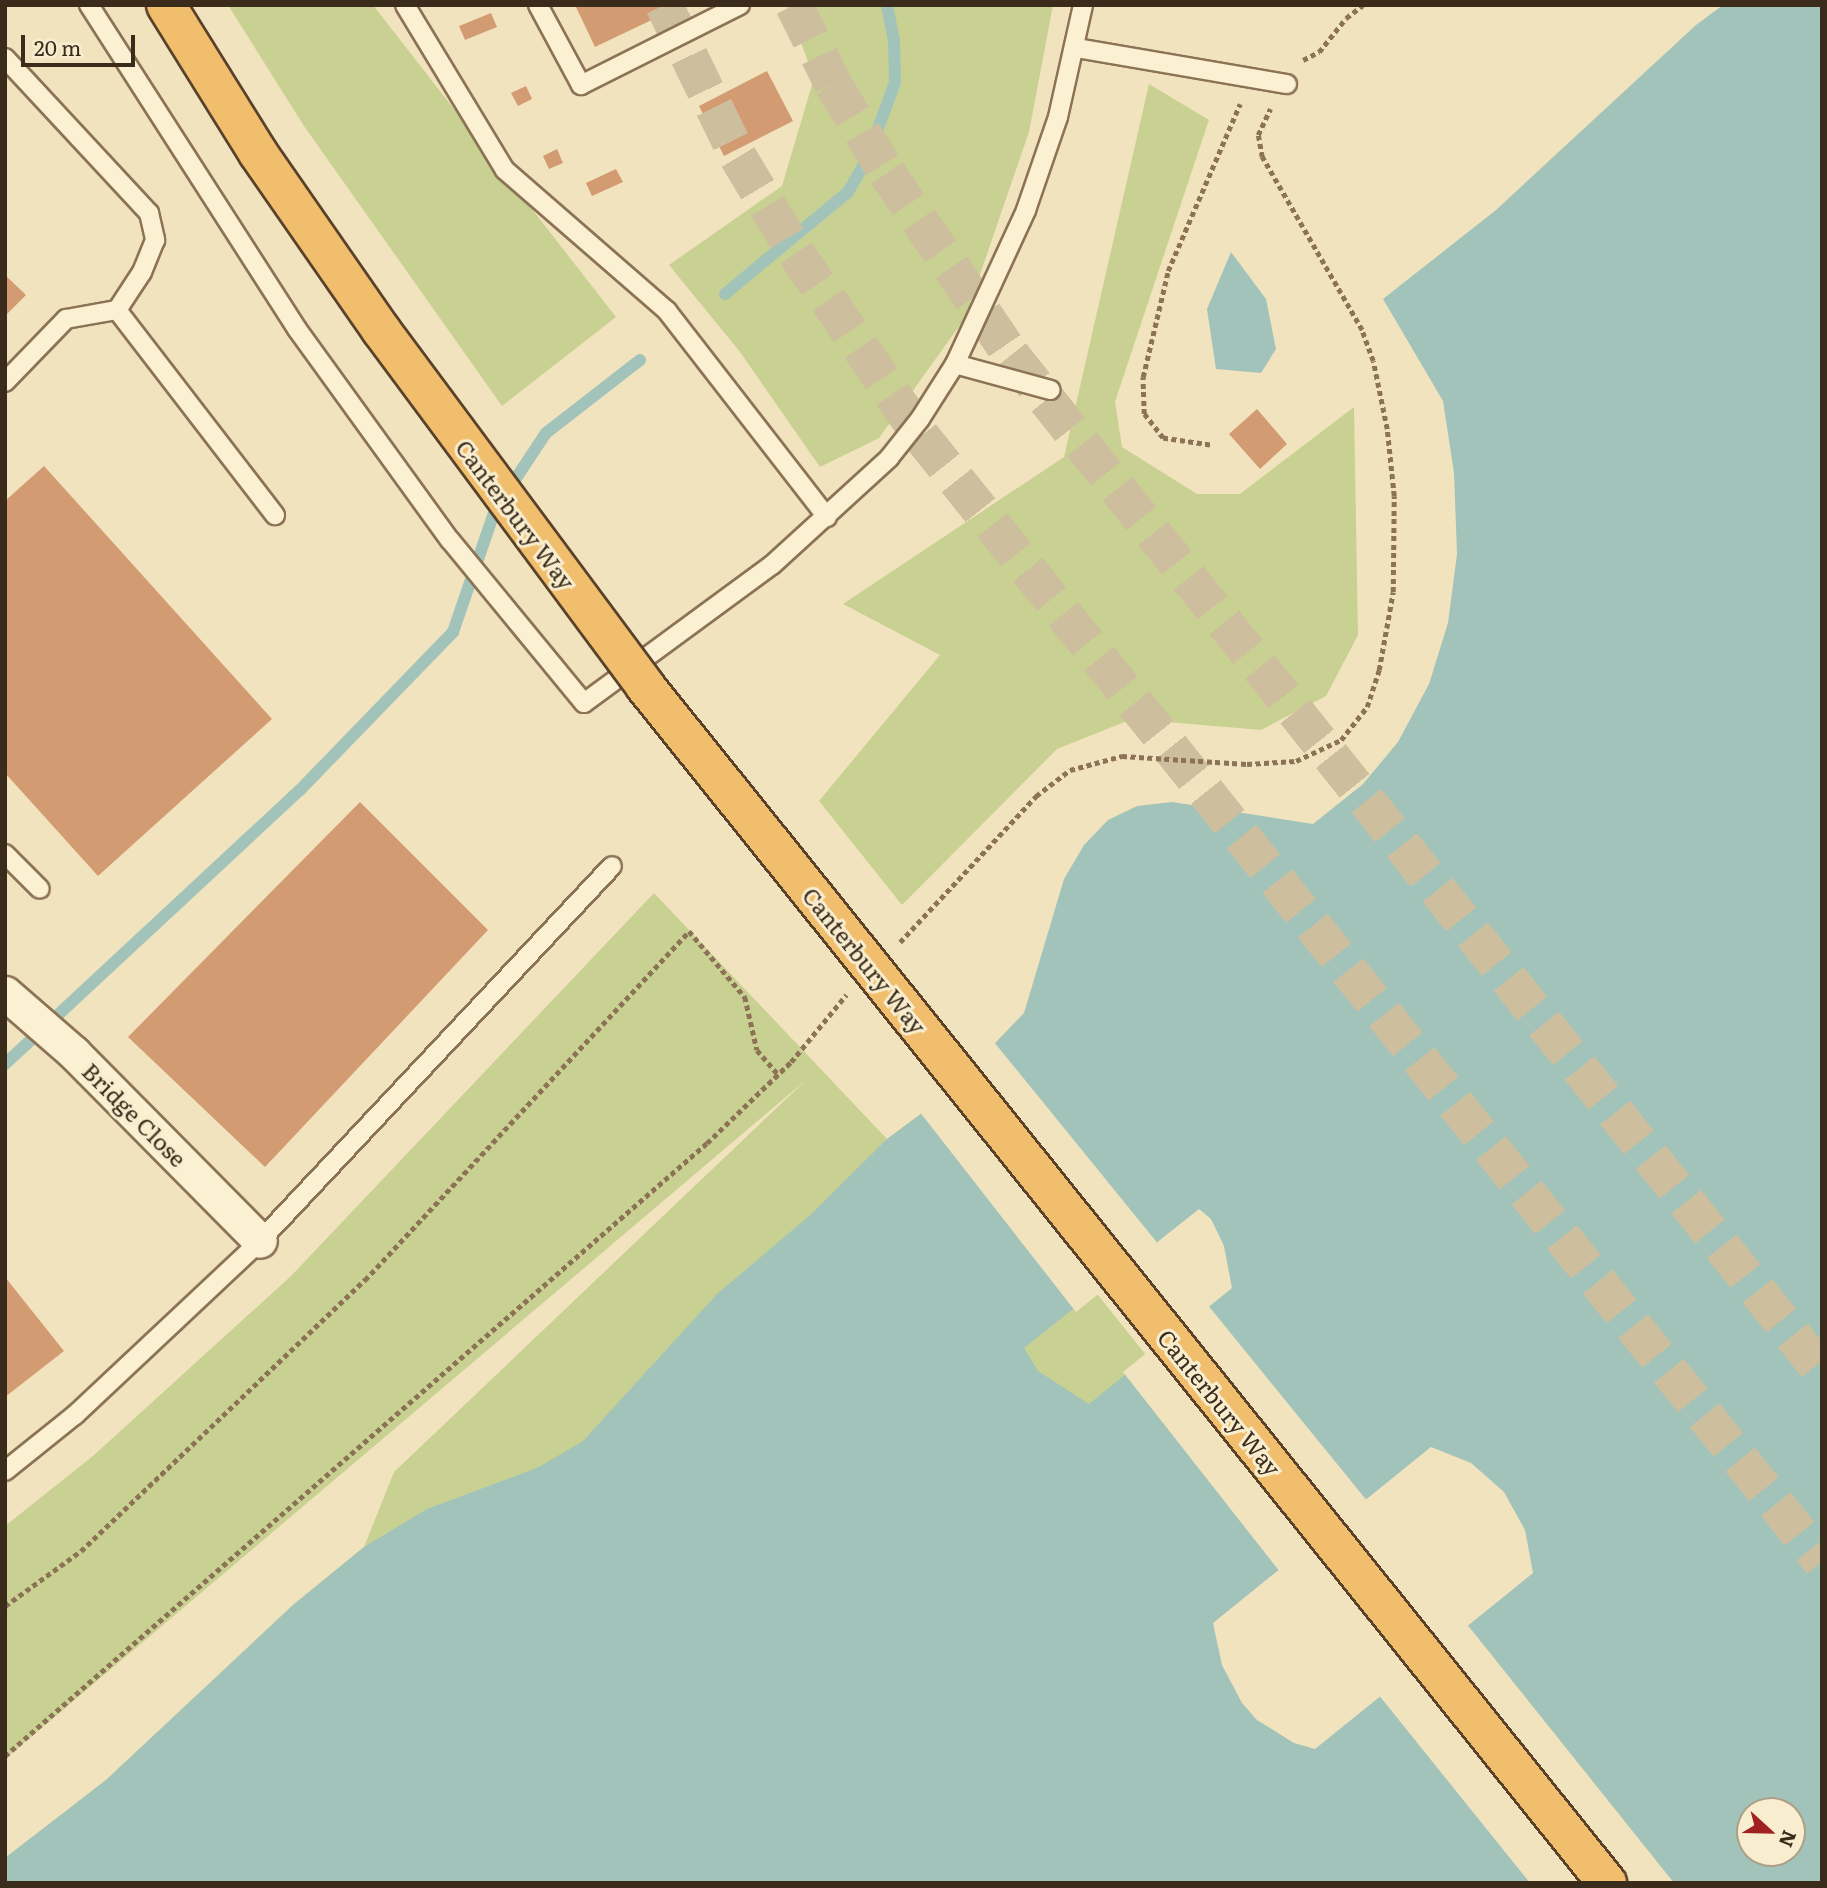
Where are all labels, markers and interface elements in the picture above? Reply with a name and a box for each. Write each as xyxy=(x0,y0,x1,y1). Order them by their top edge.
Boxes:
scale bar xyxy=(24,21,138,65)
text: 20 m xyxy=(34,31,81,62)
street label: Canterbury Way xyxy=(451,434,581,594)
street label: Canterbury Way xyxy=(798,881,932,1039)
street label: Bridge Close xyxy=(77,1056,193,1172)
street label: Canterbury Way xyxy=(1153,1323,1287,1481)
north arrow xyxy=(1736,1797,1806,1867)
text: N xyxy=(1773,1826,1805,1852)

